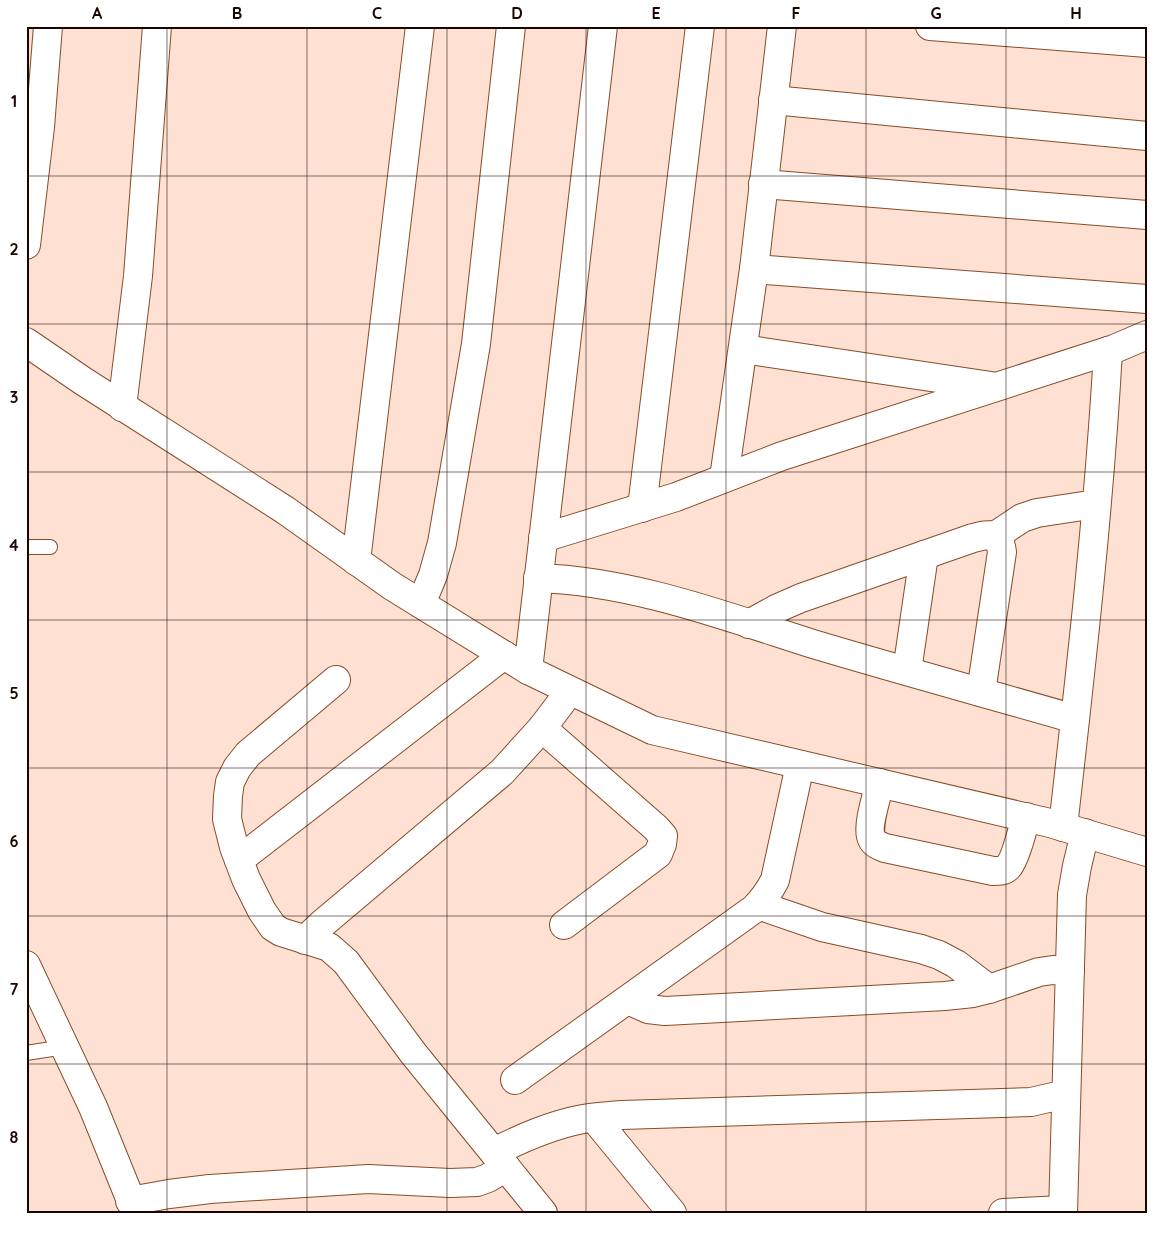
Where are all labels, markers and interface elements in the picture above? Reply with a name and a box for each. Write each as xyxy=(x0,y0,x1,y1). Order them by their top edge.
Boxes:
text: A xyxy=(92,3,103,23)
text: B xyxy=(232,3,242,23)
text: C xyxy=(372,3,382,23)
text: D xyxy=(511,3,523,23)
text: E xyxy=(651,3,661,23)
text: F xyxy=(792,3,801,23)
text: G xyxy=(930,3,942,23)
text: H xyxy=(1070,3,1082,23)
text: 1 xyxy=(11,91,17,111)
text: 2 xyxy=(9,239,19,259)
text: 3 xyxy=(10,387,18,407)
text: 4 xyxy=(9,535,19,555)
text: 5 xyxy=(9,683,19,703)
text: 6 xyxy=(10,831,19,851)
text: 7 xyxy=(10,979,19,999)
text: 8 xyxy=(10,1127,19,1147)

